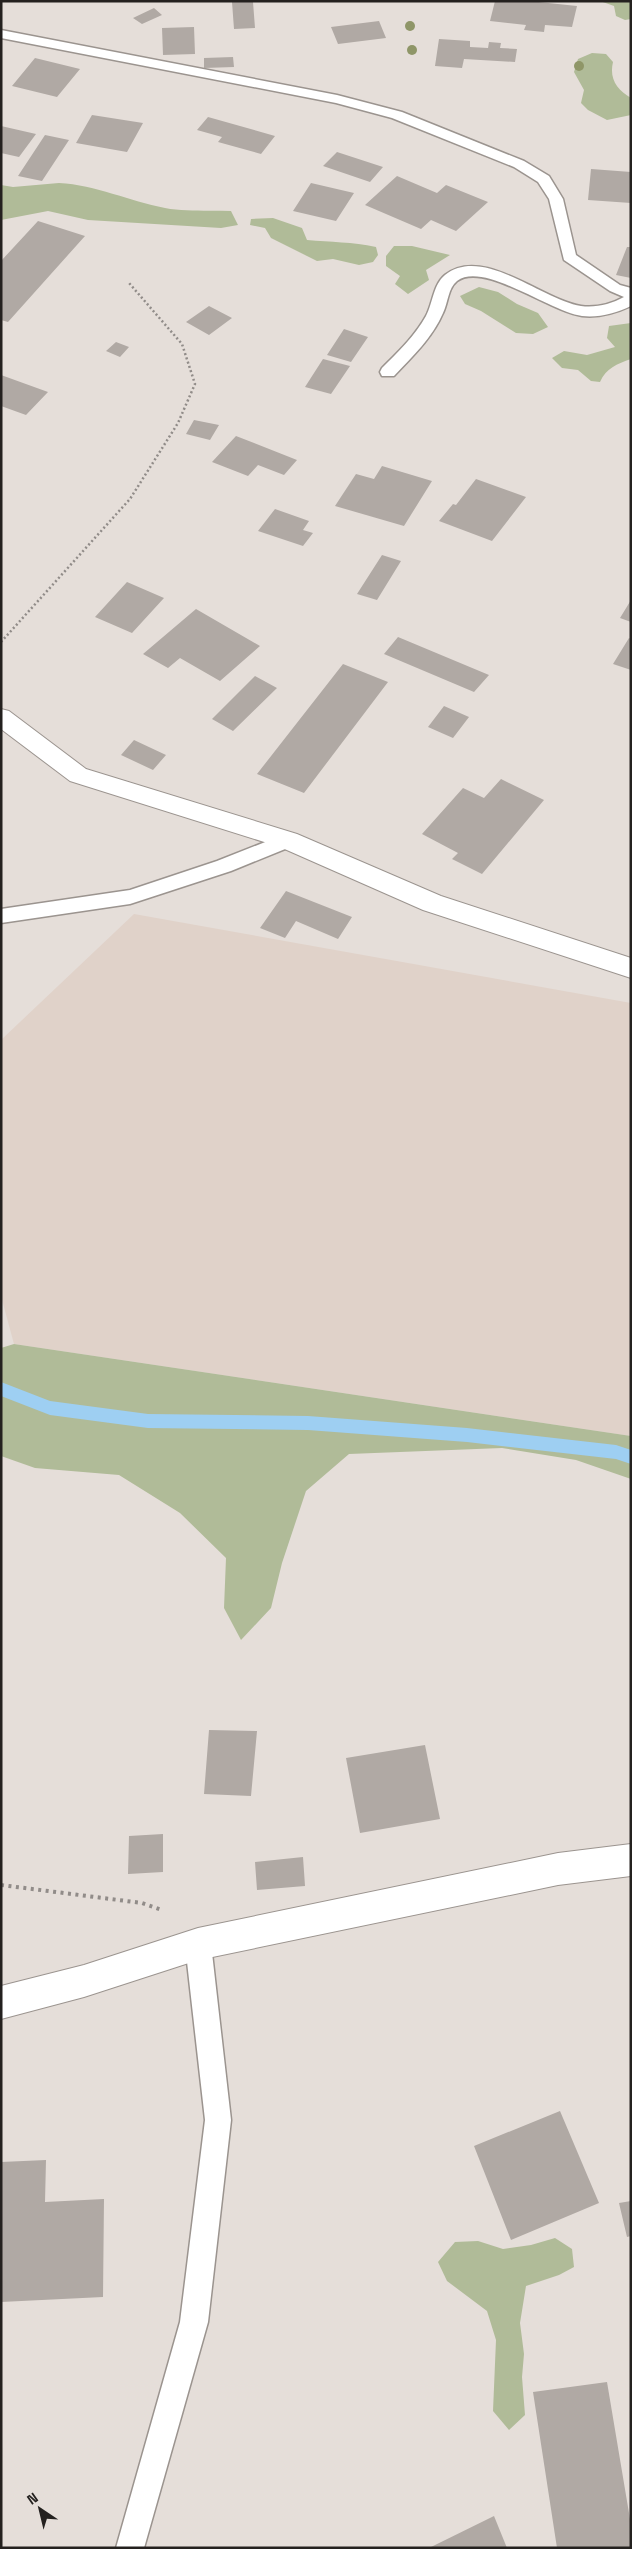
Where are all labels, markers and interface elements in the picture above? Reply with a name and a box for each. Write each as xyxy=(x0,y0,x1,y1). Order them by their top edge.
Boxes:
north arrow xyxy=(15,2484,65,2534)
text: N xyxy=(24,2488,42,2508)

